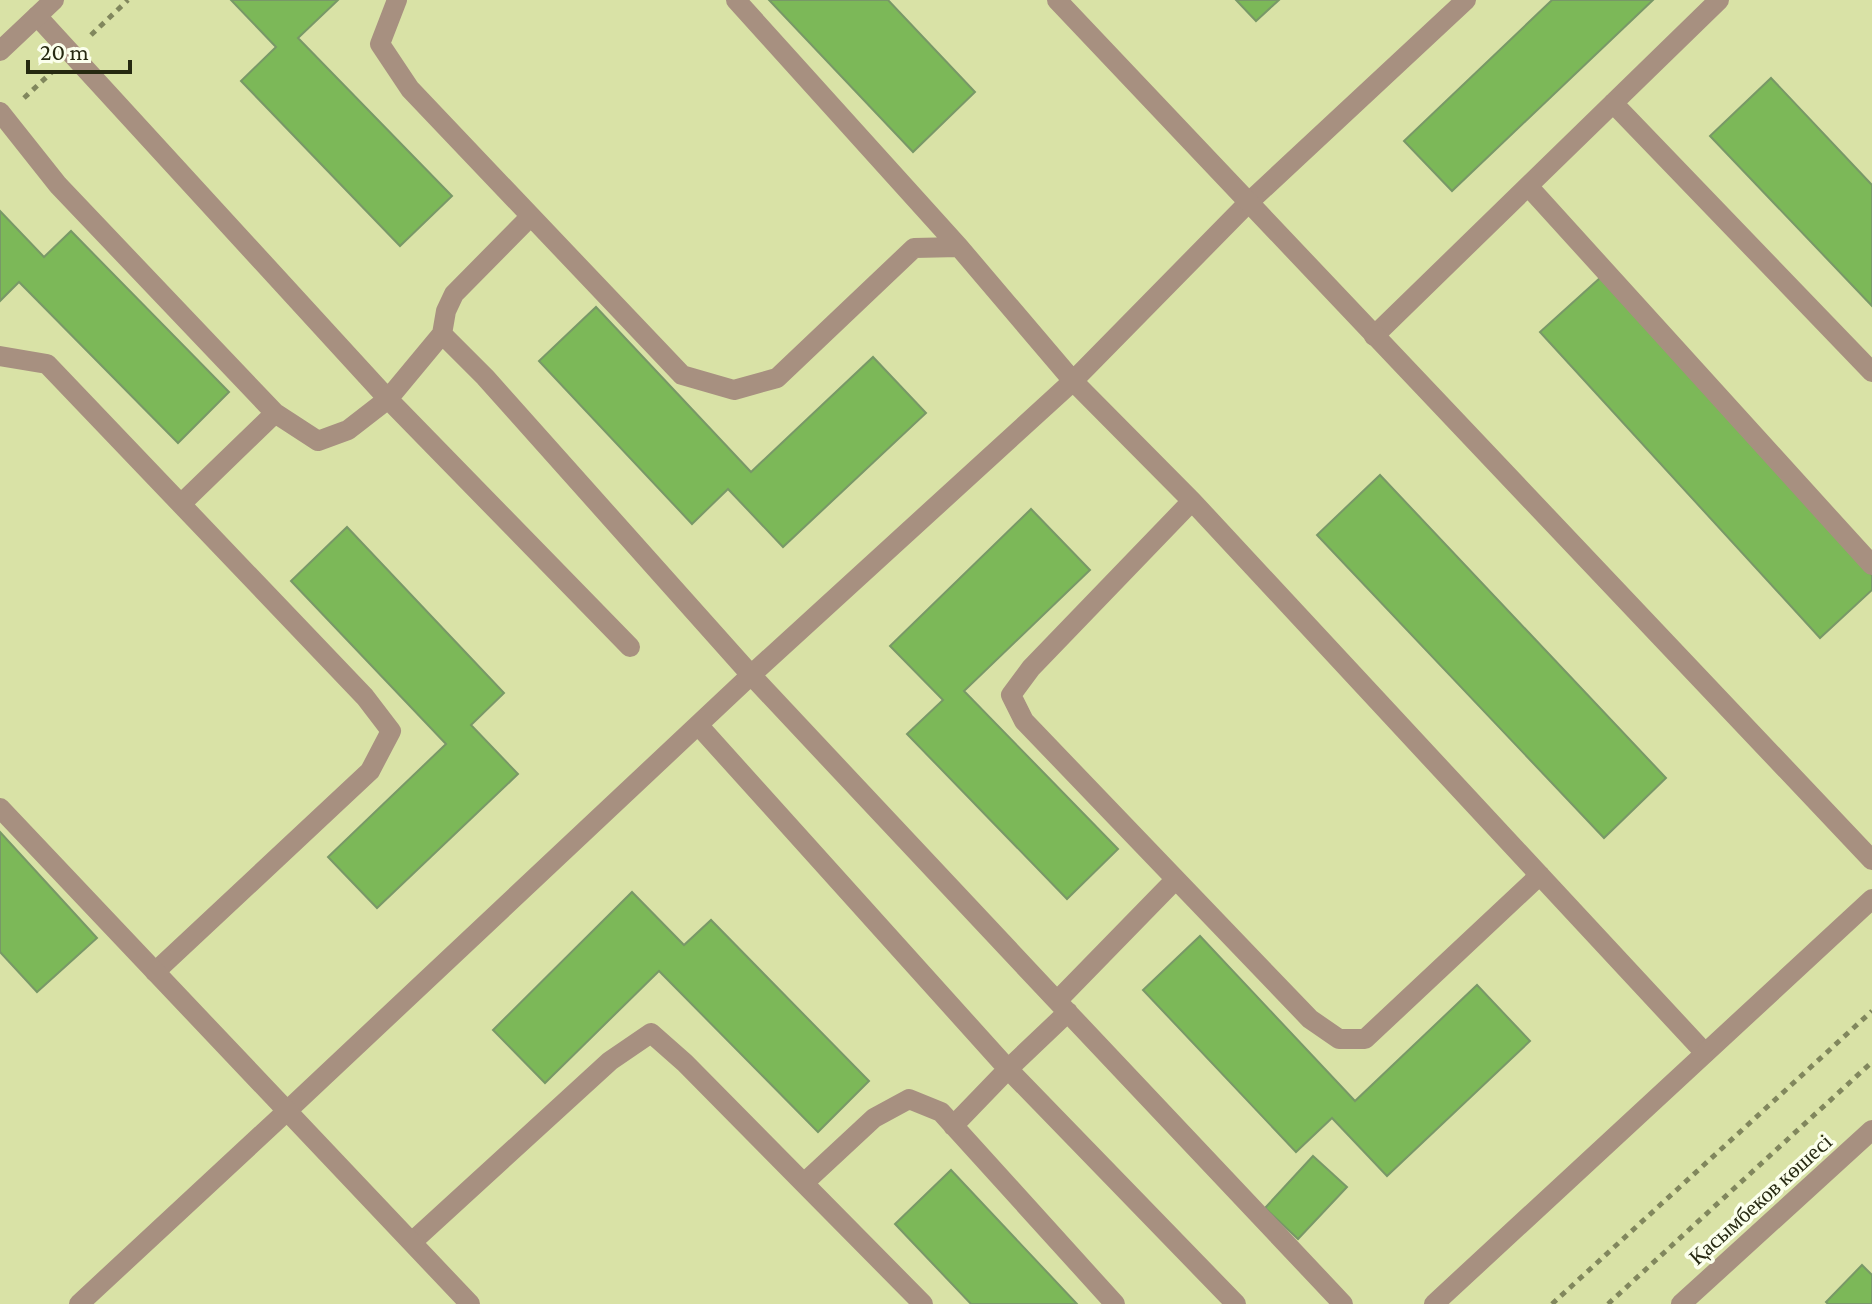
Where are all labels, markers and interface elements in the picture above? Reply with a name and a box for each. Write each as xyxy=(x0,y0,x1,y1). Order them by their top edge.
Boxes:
scale bar xyxy=(28,24,130,74)
text: 20 m xyxy=(40,38,89,65)
street label: Қасымбеков көшесі xyxy=(1684,1129,1837,1270)

